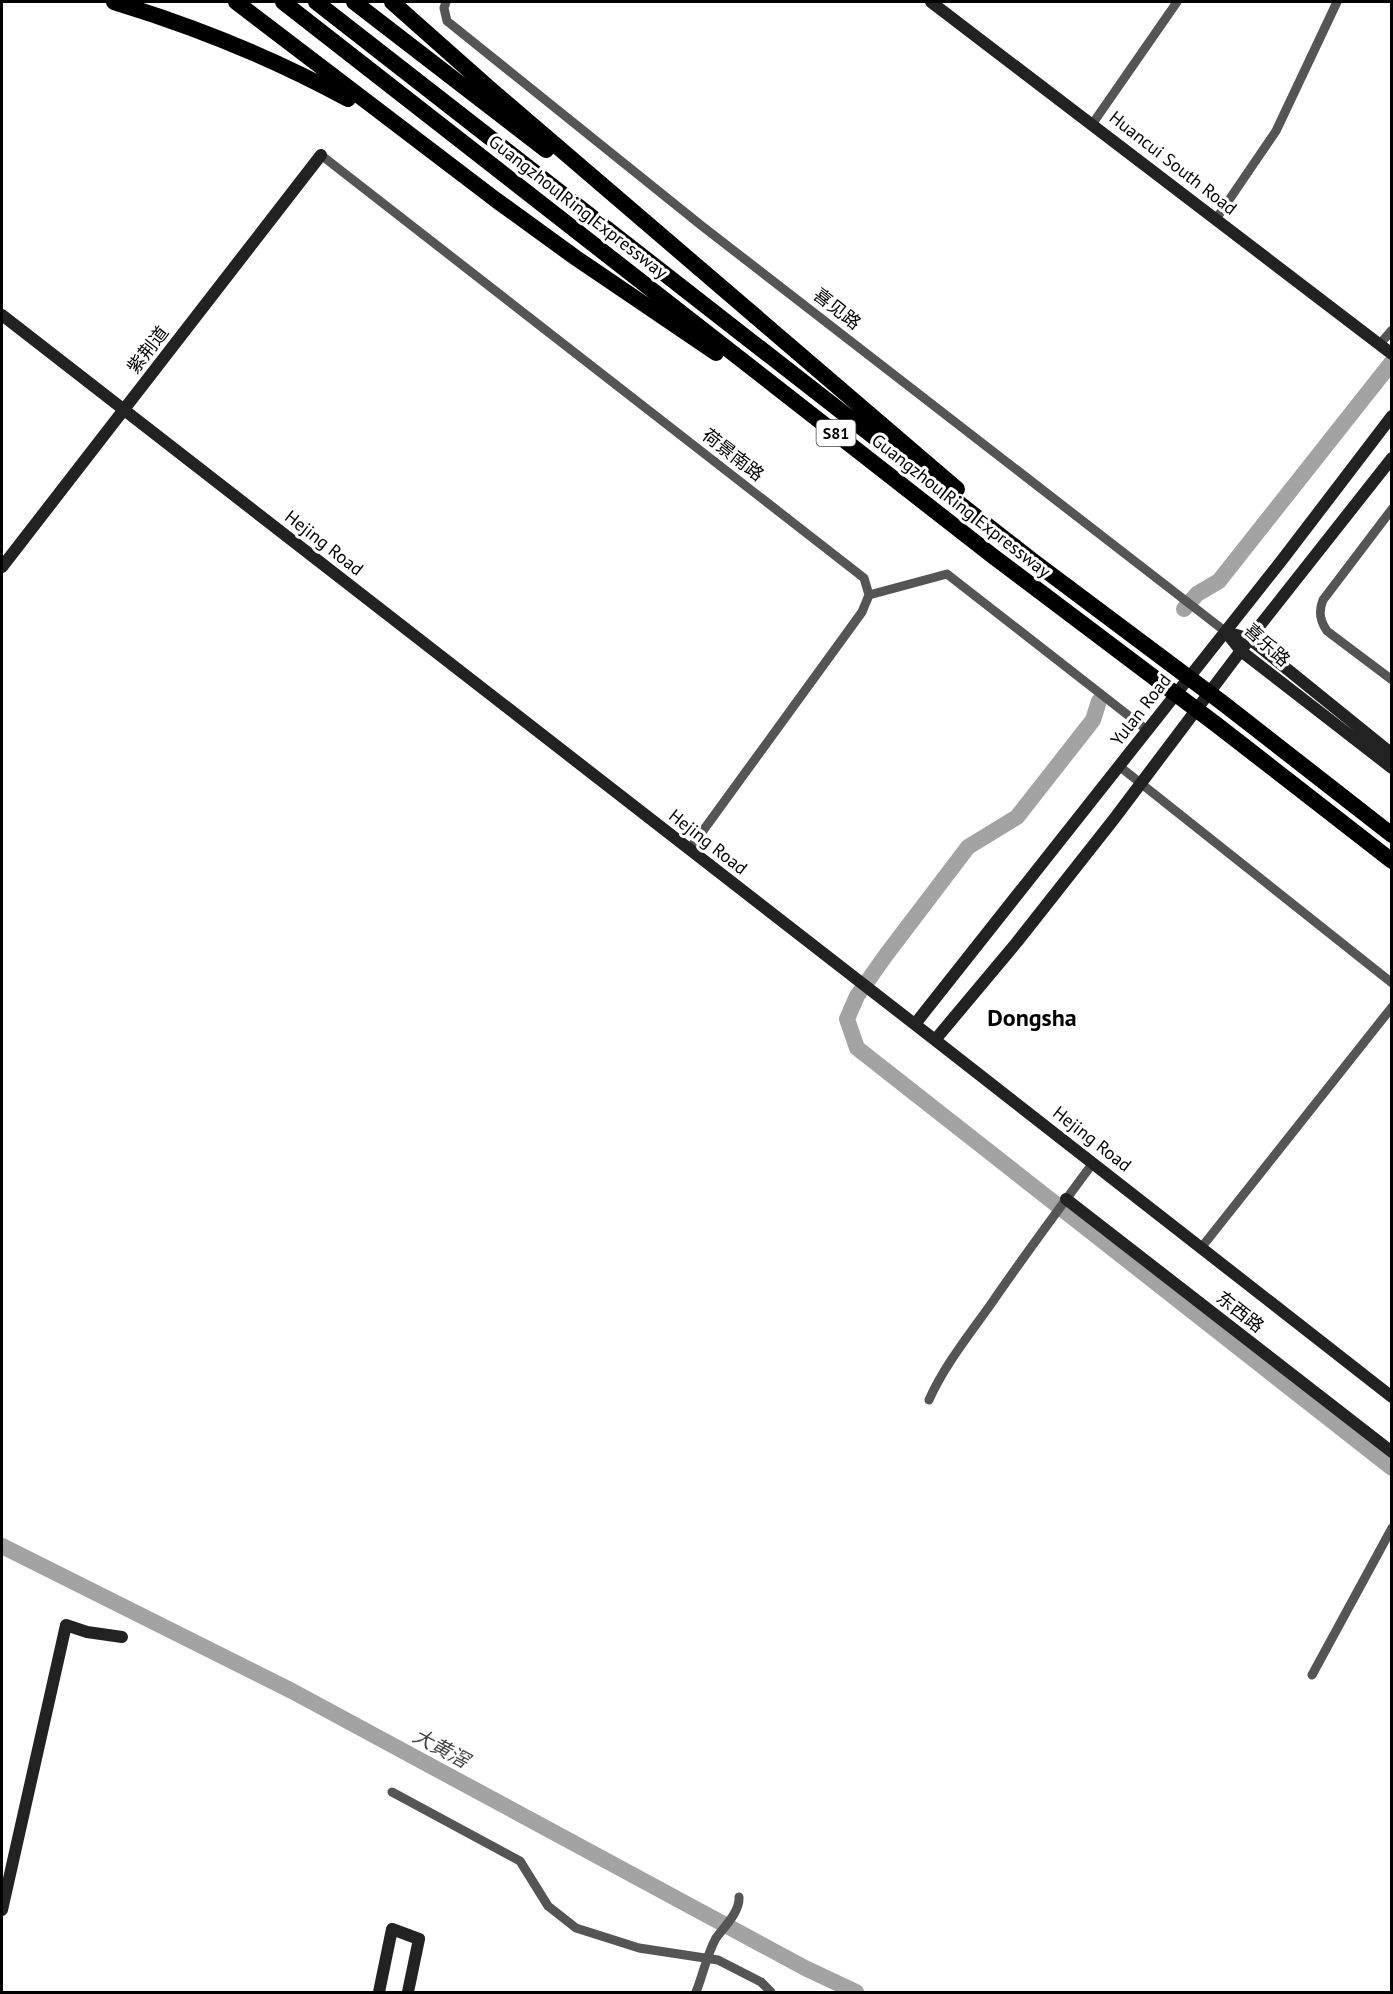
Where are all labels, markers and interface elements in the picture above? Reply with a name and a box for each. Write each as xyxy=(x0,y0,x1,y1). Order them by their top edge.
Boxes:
street label: Huancui South Road xyxy=(1105,106,1242,220)
street label: Guangzhou Ring Expressway xyxy=(484,130,673,284)
street label: 喜见路 xyxy=(809,283,866,334)
street label: 紫荆道 xyxy=(122,321,173,378)
road number: S81 xyxy=(816,420,856,446)
street label: 荷景南路 xyxy=(698,423,769,486)
street label: Guangzhou Ring Expressway xyxy=(867,429,1056,583)
street label: Hejing Road xyxy=(280,505,368,580)
street label: 喜乐路 xyxy=(1240,618,1295,671)
street label: Yulan Road xyxy=(1105,669,1176,750)
street label: Hejing Road xyxy=(664,804,752,879)
district label: Dongsha xyxy=(987,1002,1077,1033)
street label: Hejing Road xyxy=(1048,1101,1136,1176)
street label: 东西路 xyxy=(1212,1286,1269,1337)
water label: 大黄滘 xyxy=(408,1722,476,1775)

